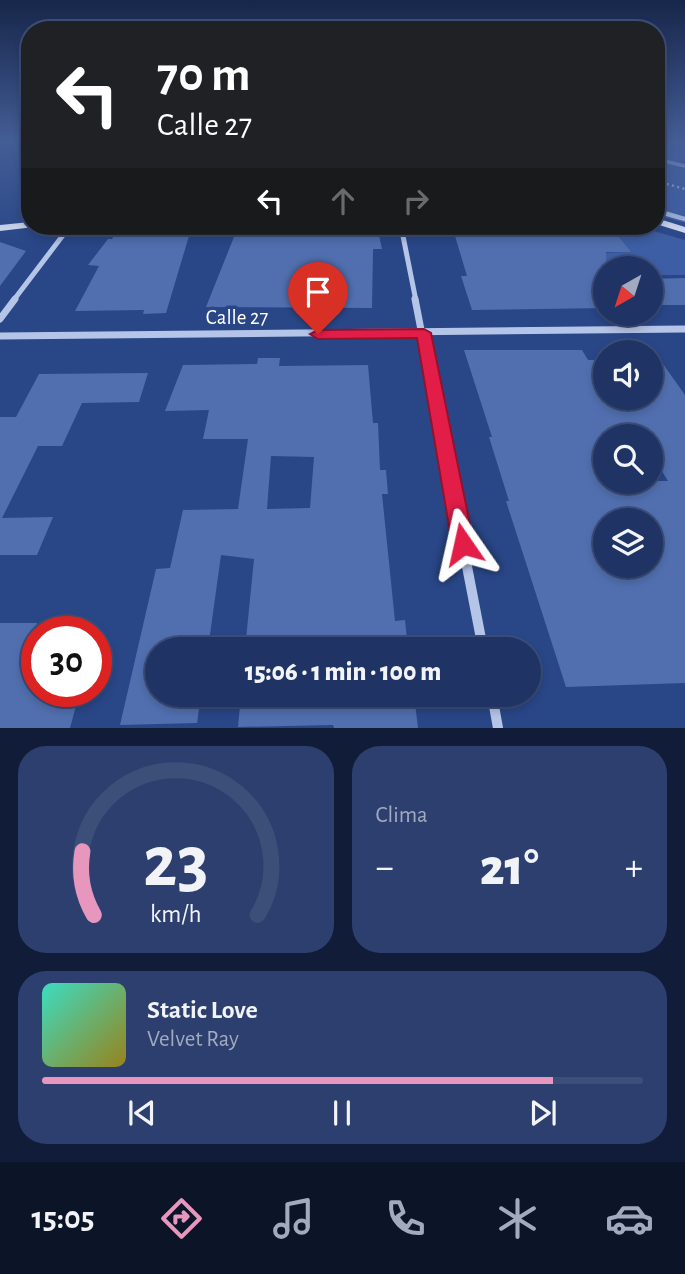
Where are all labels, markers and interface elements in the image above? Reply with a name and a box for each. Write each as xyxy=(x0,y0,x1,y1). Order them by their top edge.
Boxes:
icon: left xyxy=(42,49,133,140)
text: 70 m xyxy=(157,51,251,100)
text: Calle 27 xyxy=(157,109,252,141)
icon: left xyxy=(251,182,289,220)
icon: ahead xyxy=(324,182,362,220)
icon: right xyxy=(397,182,435,220)
north arrow xyxy=(593,256,663,326)
map controls xyxy=(593,256,663,578)
pin xyxy=(288,262,348,334)
icon: arrive xyxy=(299,273,337,311)
street label: Calle 27 xyxy=(206,307,268,328)
button: sound xyxy=(593,340,663,410)
button: search xyxy=(593,424,663,494)
position arrow xyxy=(426,507,500,581)
button: layers xyxy=(593,508,663,578)
speed limit sign: 30 xyxy=(21,616,112,707)
text: 15:06 · 1 min · 100 m xyxy=(245,659,441,685)
text: Clima xyxy=(376,804,428,827)
text: 23 xyxy=(143,828,209,901)
text: 21° xyxy=(480,842,539,894)
text: − xyxy=(376,849,394,887)
text: + xyxy=(625,849,643,887)
text: km/h xyxy=(150,902,202,927)
text: Static Love xyxy=(147,997,258,1023)
text: Velvet Ray xyxy=(147,1028,239,1051)
icon: previous xyxy=(123,1094,161,1132)
icon: pause xyxy=(323,1094,361,1132)
icon: next xyxy=(524,1094,562,1132)
icon: directions xyxy=(157,1194,206,1243)
icon: music xyxy=(269,1194,318,1243)
icon: phone xyxy=(381,1194,430,1243)
icon: climate xyxy=(493,1194,542,1243)
icon: car xyxy=(605,1194,654,1243)
text: 15:05 xyxy=(31,1202,95,1234)

